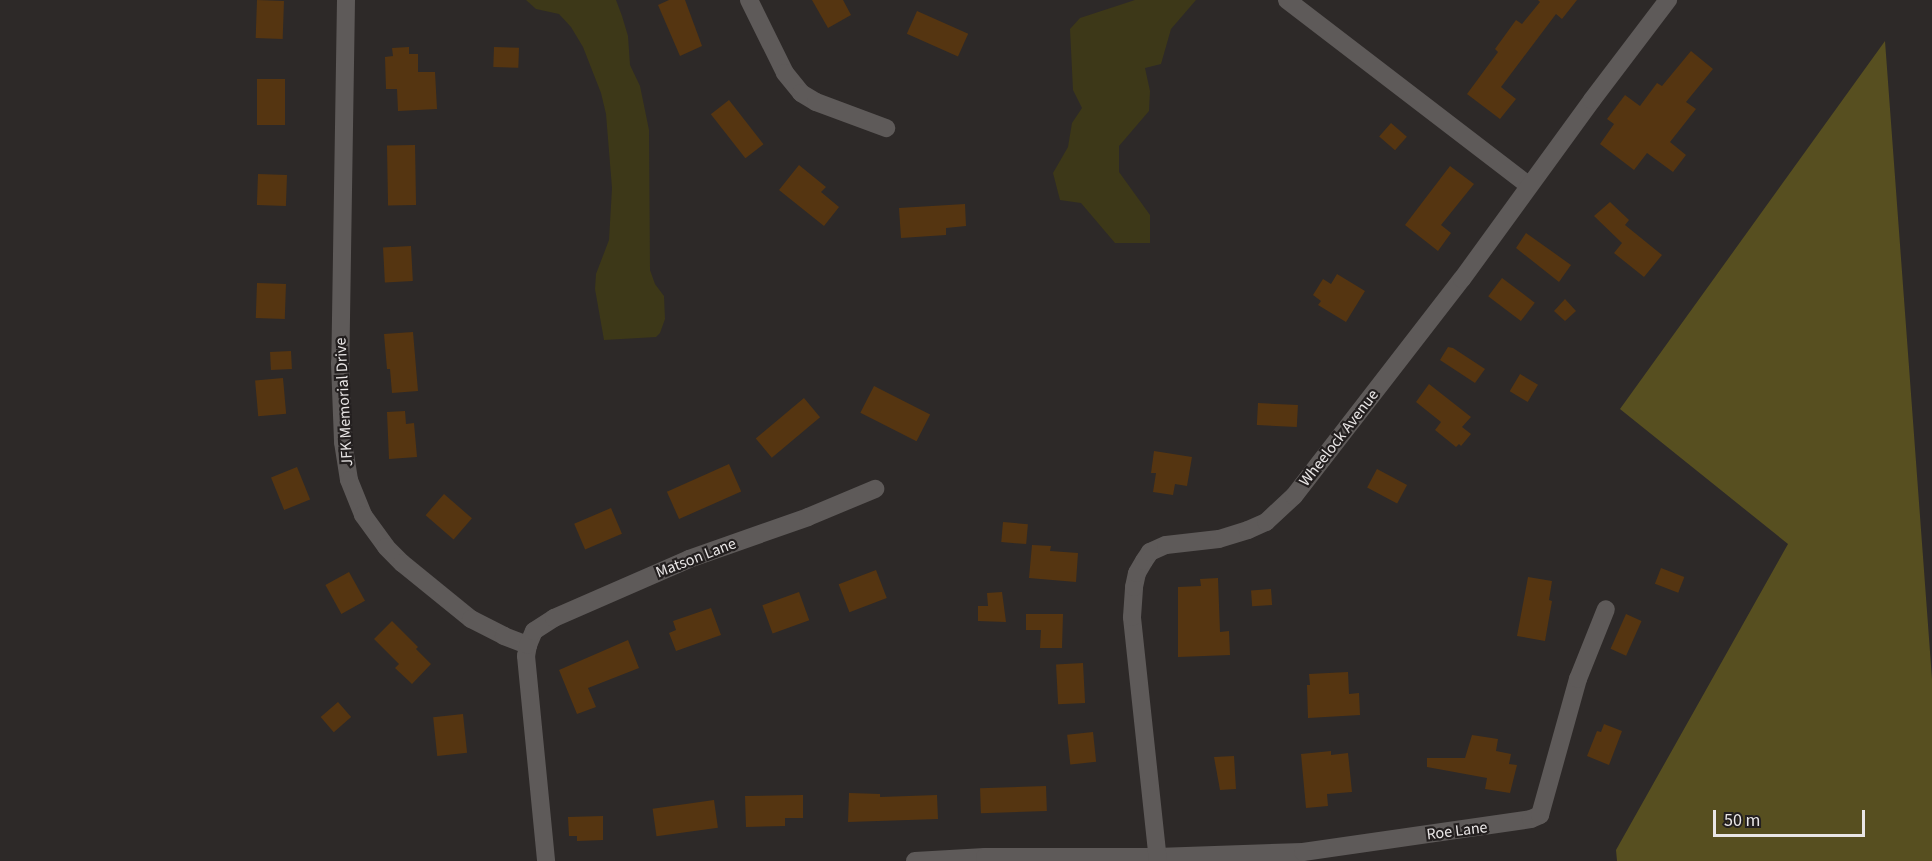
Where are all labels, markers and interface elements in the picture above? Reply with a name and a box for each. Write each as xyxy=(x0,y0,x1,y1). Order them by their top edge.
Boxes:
street label: JFK Memorial Drive xyxy=(331,337,357,467)
street label: Wheelock Avenue xyxy=(1295,386,1383,490)
street label: Matson Lane xyxy=(653,534,739,582)
scale bar xyxy=(1716,798,1868,836)
text: 50 m xyxy=(1724,808,1760,833)
street label: Roe Lane xyxy=(1425,818,1489,844)

